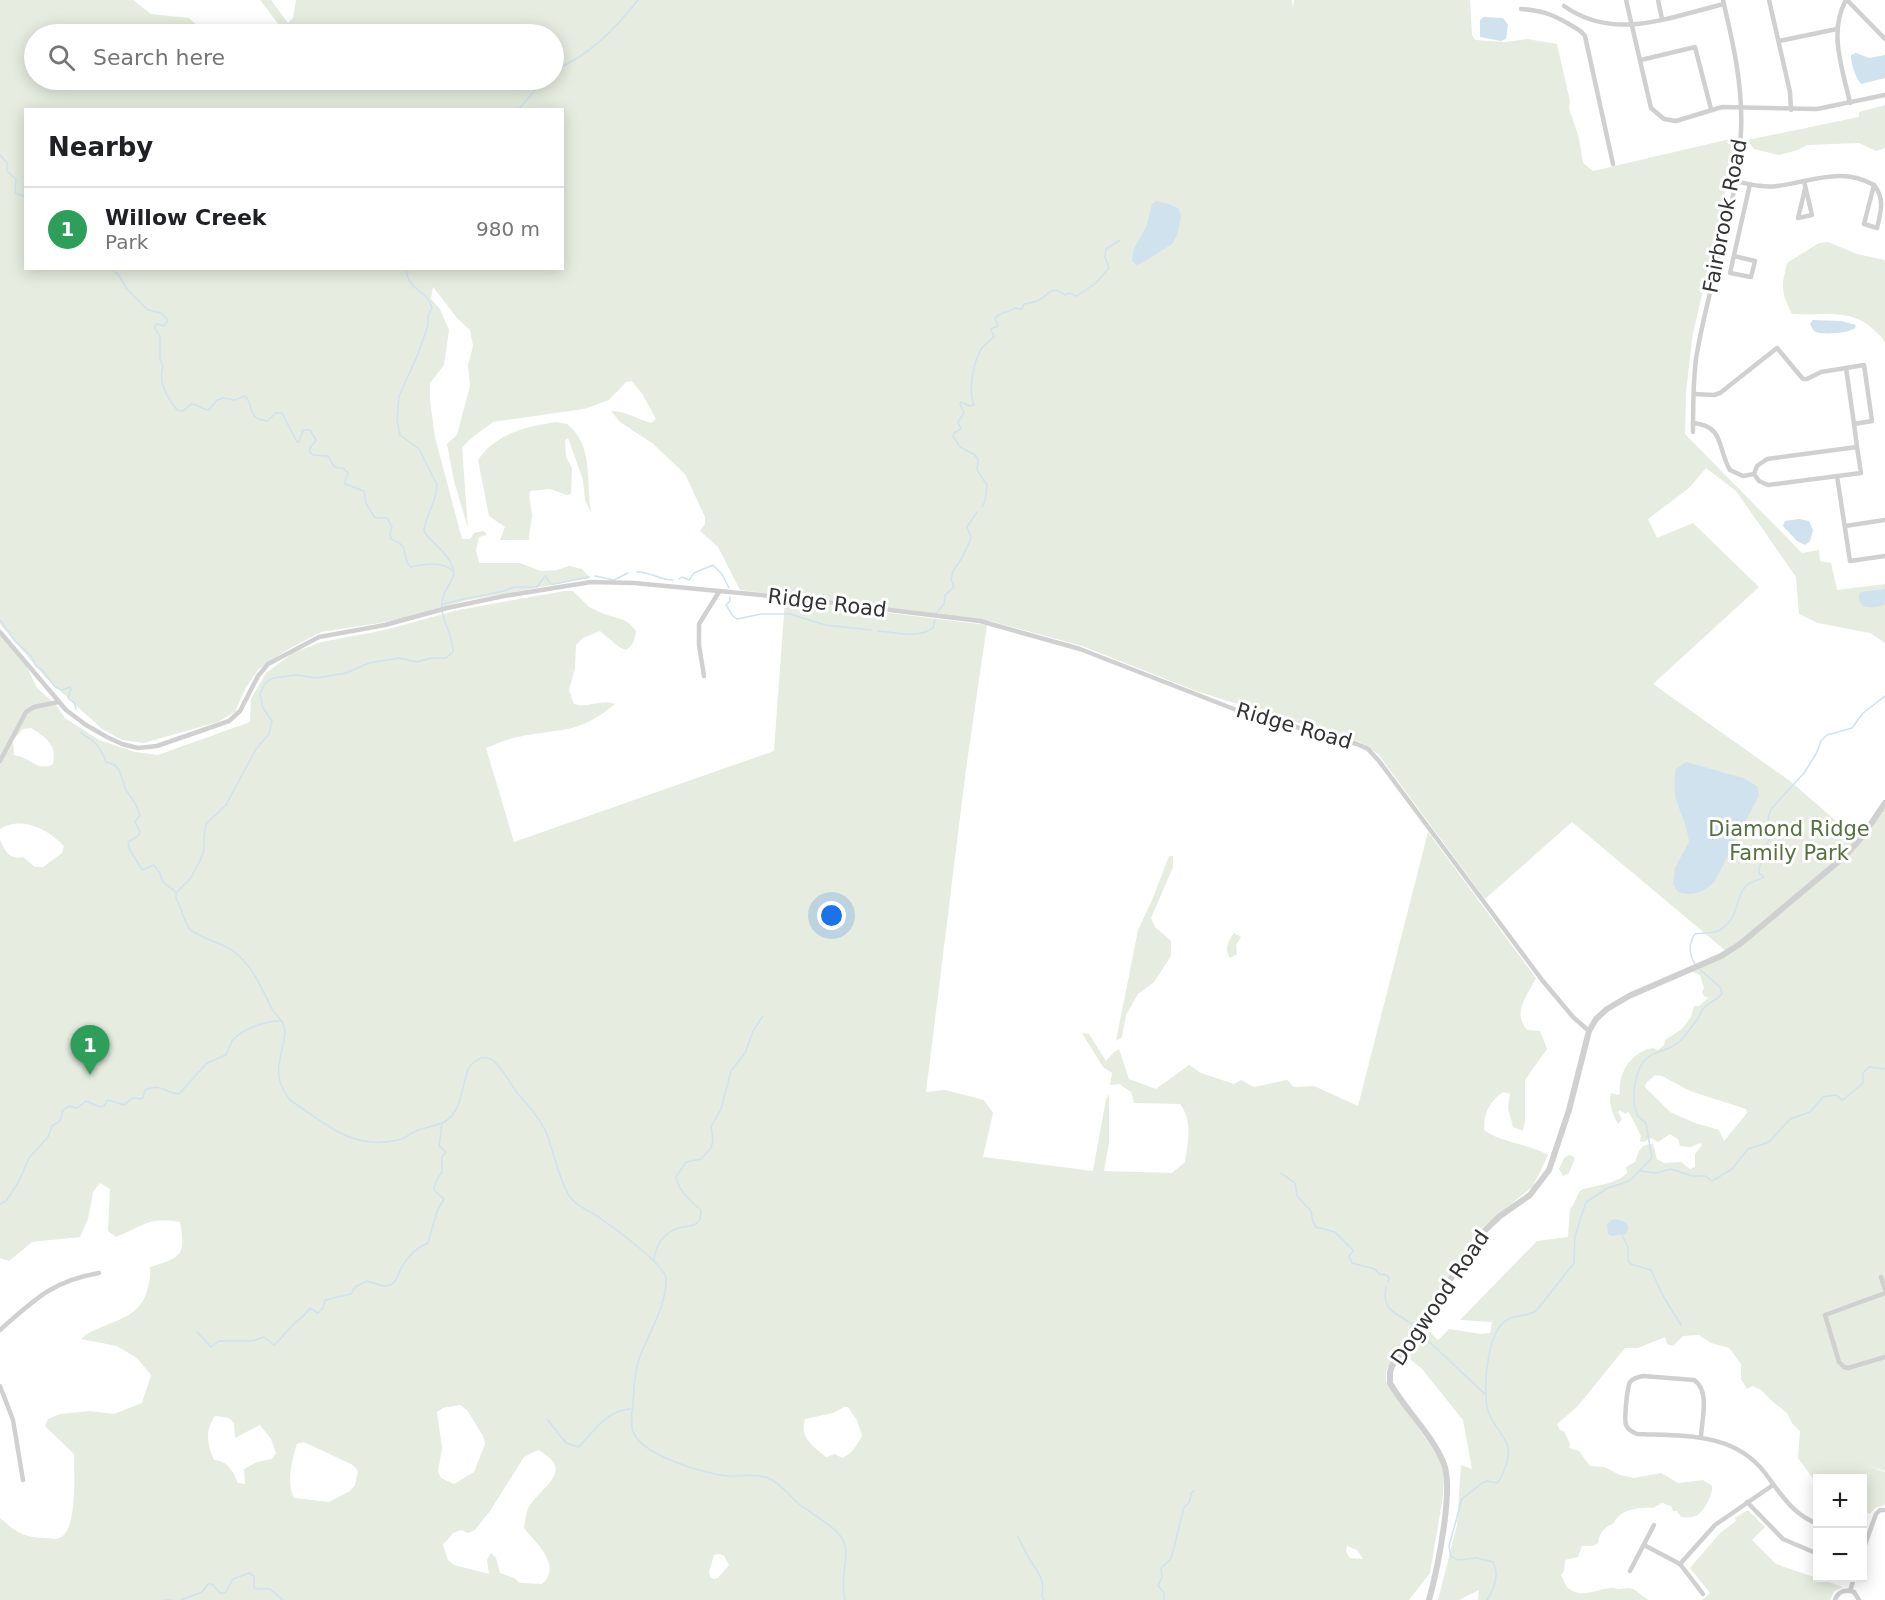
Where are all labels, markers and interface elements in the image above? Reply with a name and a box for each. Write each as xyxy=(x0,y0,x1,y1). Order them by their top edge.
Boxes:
search box xyxy=(24,24,564,90)
icon: search xyxy=(45,41,78,74)
text: Search here xyxy=(93,45,225,70)
text: Nearby xyxy=(48,132,153,162)
street label: Fairbrook Road xyxy=(1698,137,1752,295)
text: Willow Creek xyxy=(105,205,266,230)
text: 1 xyxy=(61,217,74,241)
text: 980 m xyxy=(476,217,540,241)
text: Park xyxy=(105,230,148,254)
street label: Ridge Road xyxy=(766,584,888,622)
street label: Ridge Road xyxy=(1233,698,1355,754)
park label: Diamond Ridge Family Park xyxy=(1708,817,1870,865)
your location xyxy=(817,901,846,930)
pin: 1 xyxy=(70,1026,110,1075)
street label: Dogwood Road xyxy=(1386,1226,1494,1370)
map controls xyxy=(1813,1474,1867,1582)
button: + xyxy=(1813,1474,1867,1528)
button: − xyxy=(1813,1528,1867,1582)

